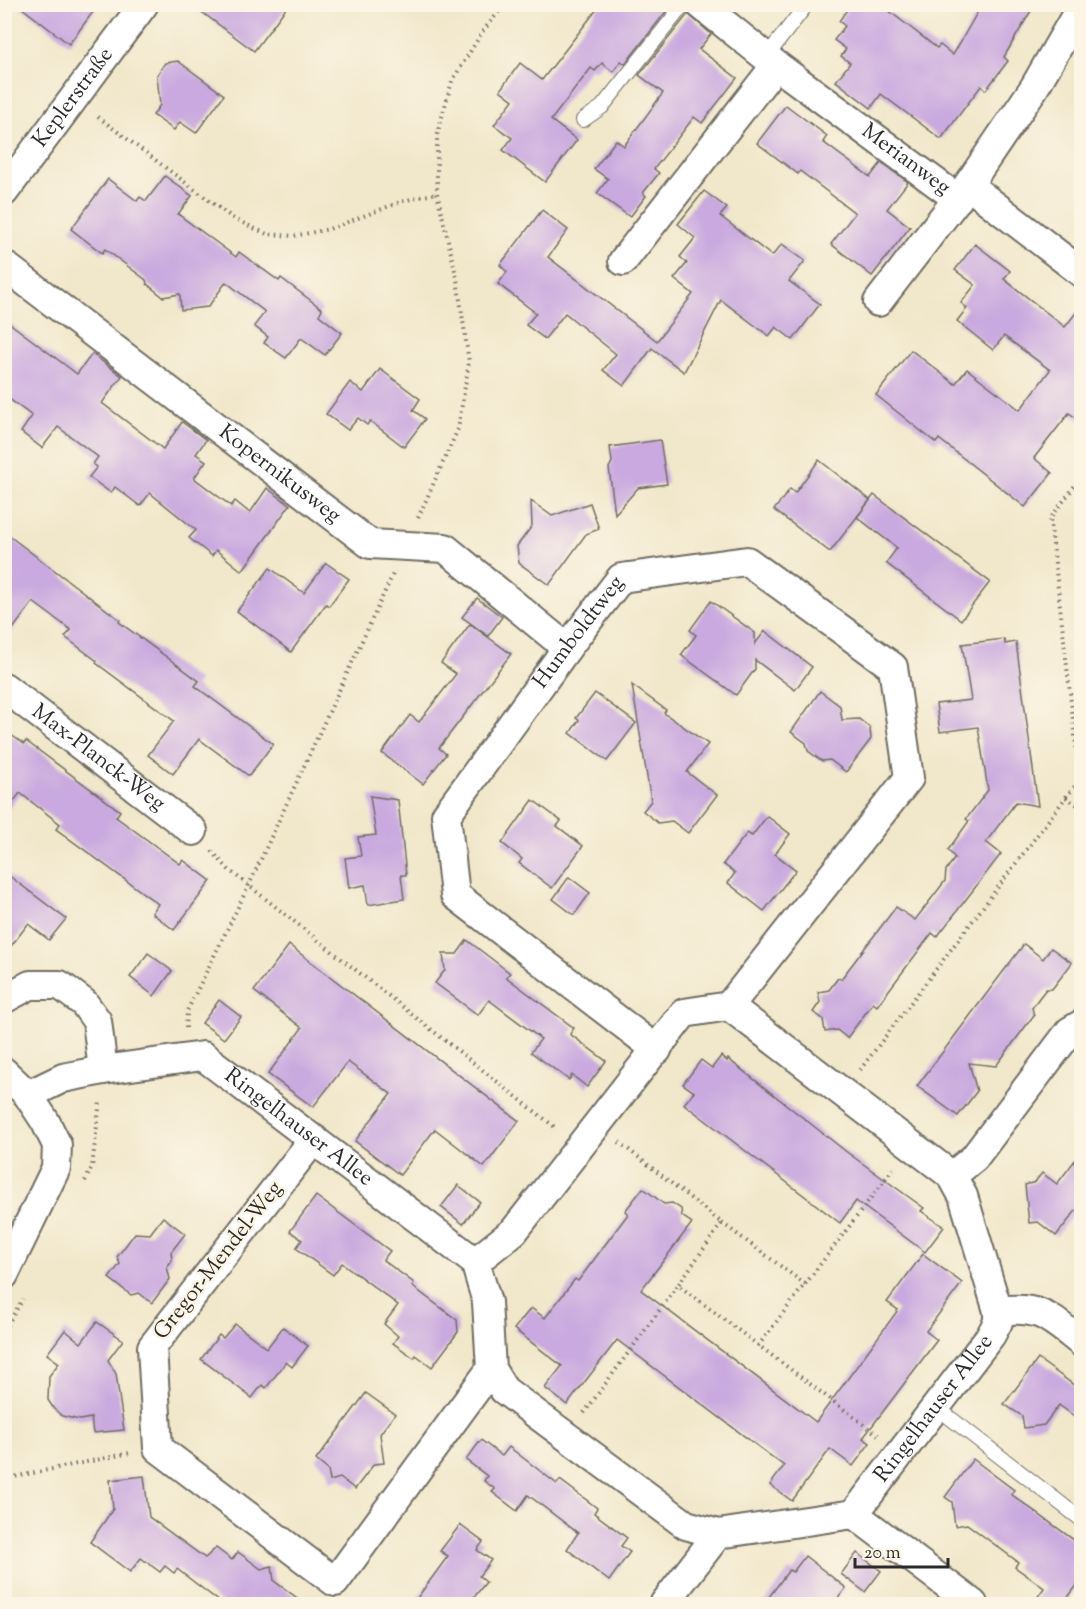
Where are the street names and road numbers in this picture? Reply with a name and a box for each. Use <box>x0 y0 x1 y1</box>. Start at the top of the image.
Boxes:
street label: Keplerstraße <box>26 41 122 155</box>
street label: Merianweg <box>854 116 957 204</box>
street label: Kopernikusweg <box>211 418 347 532</box>
street label: Humboldtweg <box>526 569 633 696</box>
street label: Max-Planck-Weg <box>24 697 172 820</box>
street label: Ringelhauser Allee <box>217 1061 379 1195</box>
street label: Gregor-Mendel-Weg <box>147 1175 291 1347</box>
street label: Ringelhauser Allee <box>867 1328 1002 1490</box>

